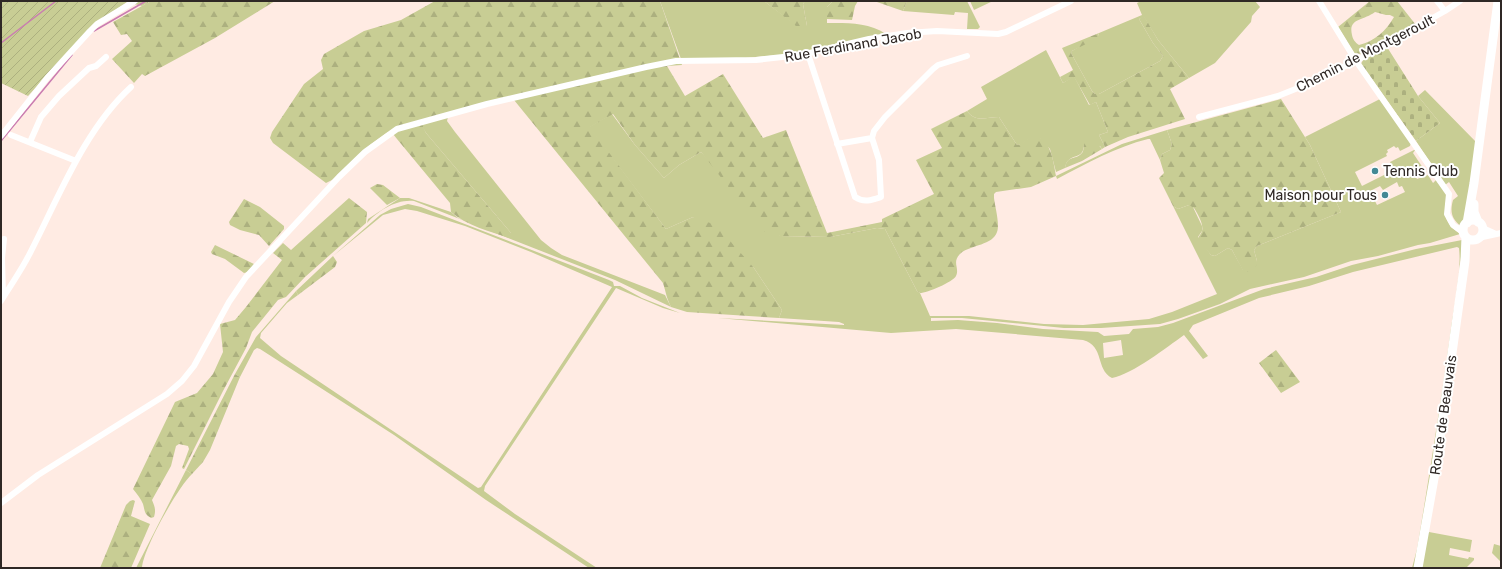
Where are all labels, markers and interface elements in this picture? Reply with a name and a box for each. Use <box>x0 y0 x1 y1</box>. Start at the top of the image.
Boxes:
street label: Chemin de Montgeroult <box>1293 11 1438 96</box>
street label: Rue Ferdinand Jacob <box>783 25 923 66</box>
place label: Tennis Club <box>1383 163 1458 180</box>
marker: Tennis Club <box>1370 166 1380 176</box>
place label: Maison pour Tous <box>1264 187 1377 204</box>
marker: Maison pour Tous <box>1380 190 1390 200</box>
street label: Route de Beauvais <box>1427 354 1460 476</box>

